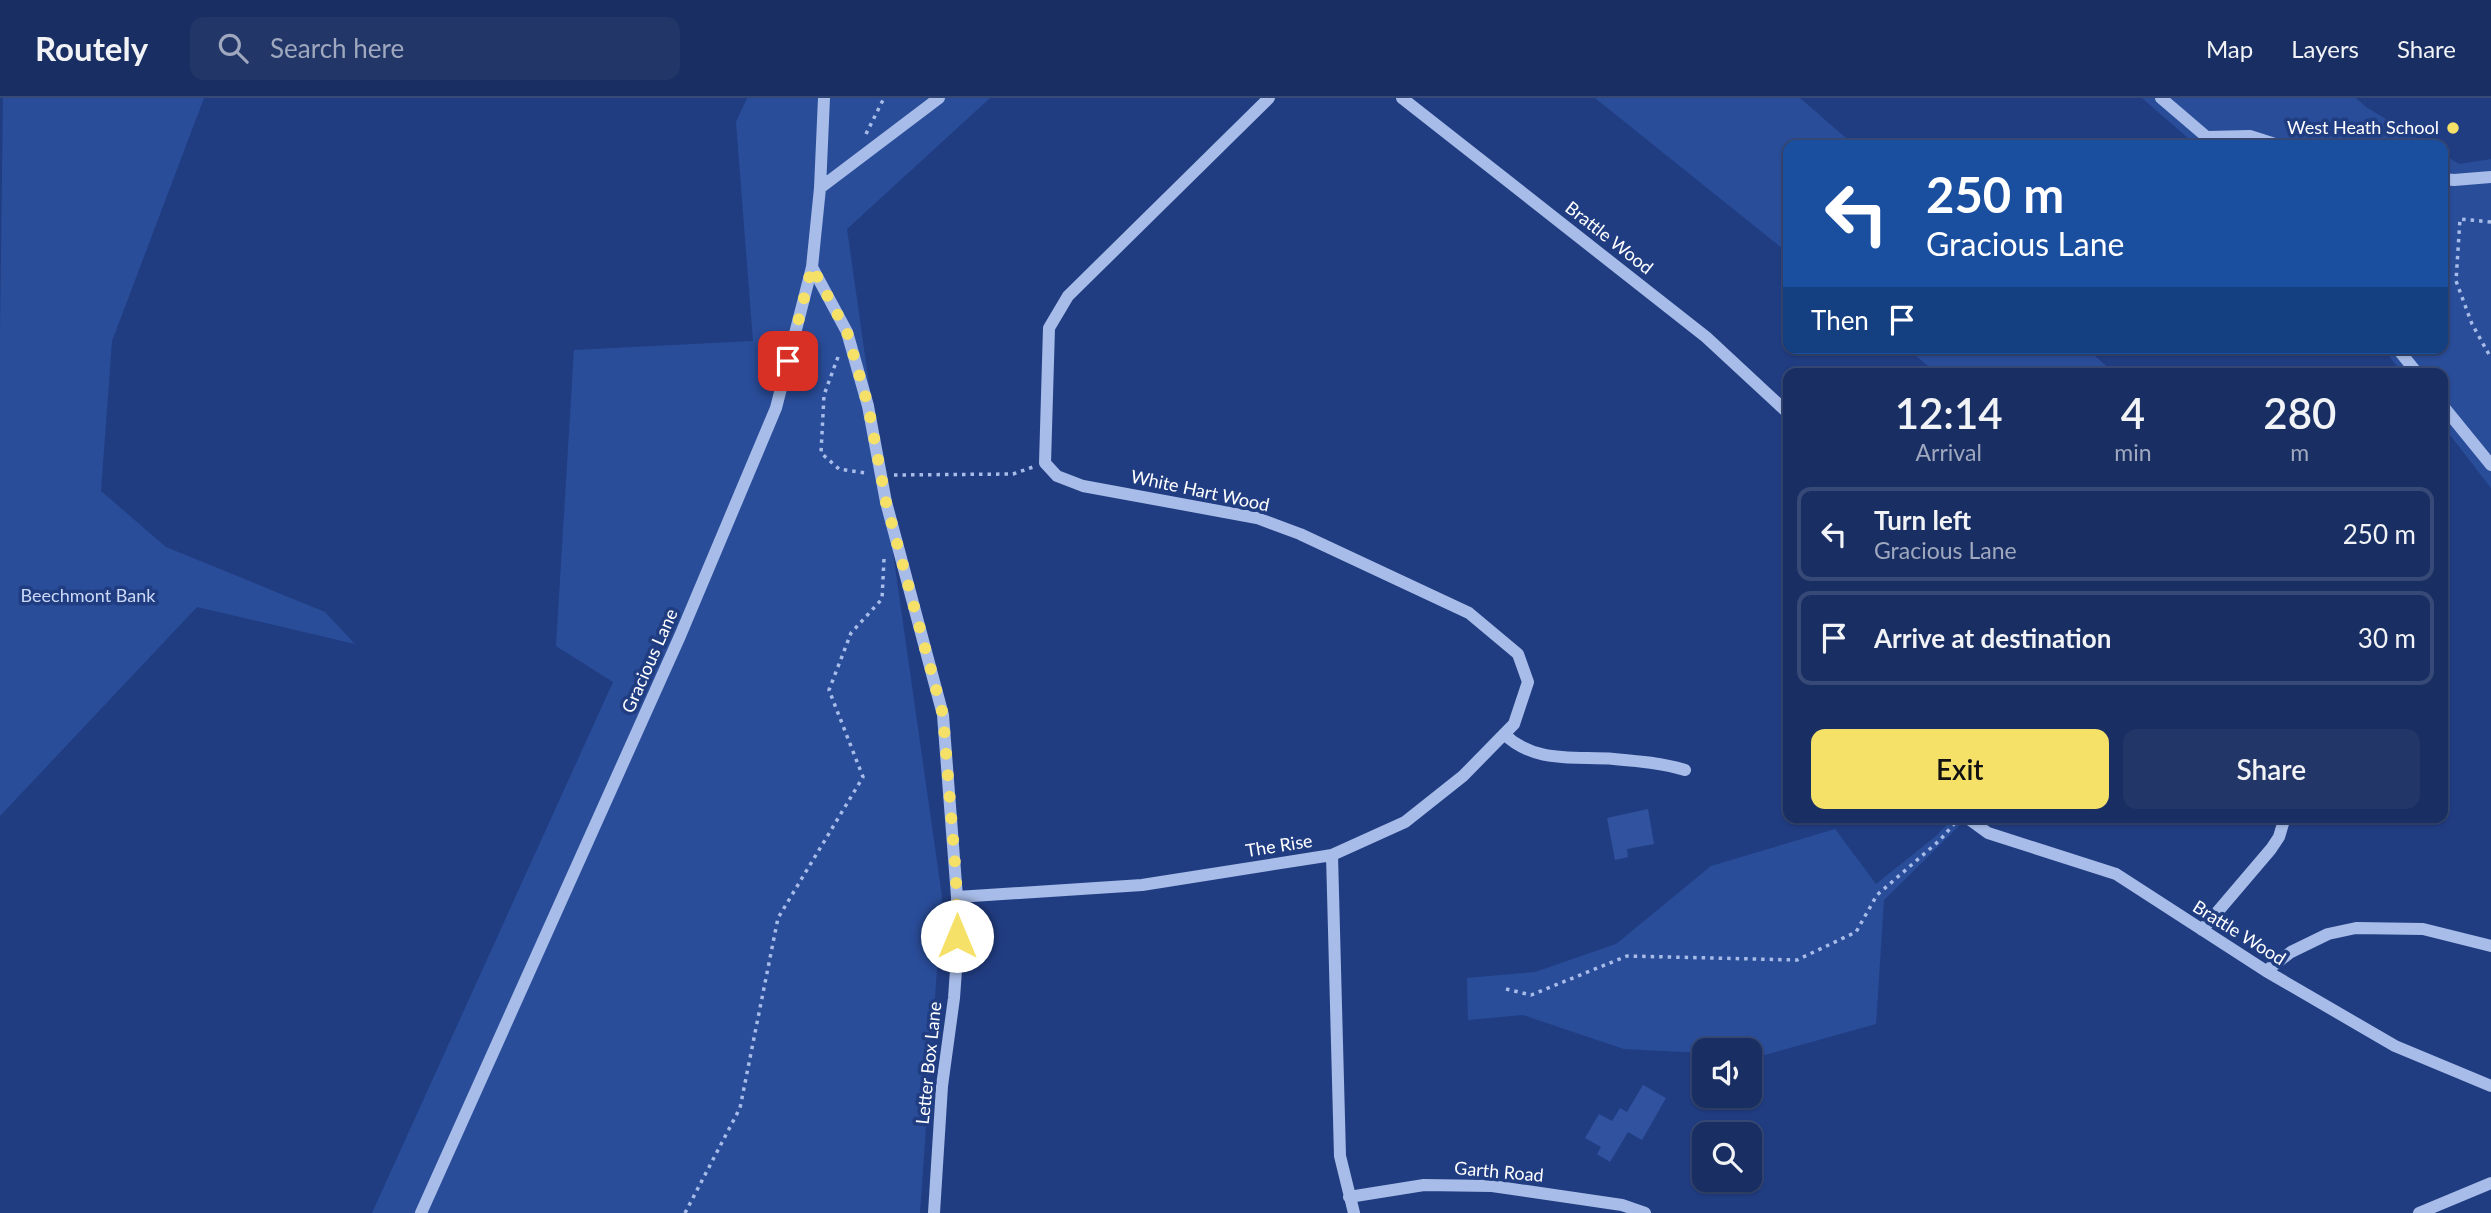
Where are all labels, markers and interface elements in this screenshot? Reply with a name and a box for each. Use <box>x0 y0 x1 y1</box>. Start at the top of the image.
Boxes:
search box <box>190 17 680 80</box>
text: Routely <box>35 28 148 68</box>
icon: search <box>214 29 252 67</box>
text: Search here <box>270 32 404 64</box>
text: Map <box>2206 34 2253 63</box>
text: Layers <box>2291 34 2359 63</box>
text: Share <box>2397 34 2456 63</box>
place label: West Heath School <box>2287 116 2439 138</box>
marker: West Heath School <box>2445 120 2461 136</box>
text: 250 m <box>1926 165 2064 223</box>
icon: left <box>1811 168 1902 259</box>
street label: Brattle Wood <box>1561 196 1658 278</box>
text: Gracious Lane <box>1926 224 2125 263</box>
icon: arrive <box>1883 301 1921 339</box>
text: Then <box>1811 304 1869 336</box>
pin <box>758 331 818 391</box>
icon: arrive <box>769 342 807 380</box>
text: 12:14 <box>1895 388 2003 438</box>
text: 4 <box>2121 388 2145 438</box>
text: 280 <box>2263 388 2336 438</box>
text: Arrival <box>1916 438 1982 466</box>
text: min <box>2114 438 2152 466</box>
text: m <box>2290 438 2309 466</box>
street label: White Hart Wood <box>1129 465 1272 515</box>
text: Turn left <box>1874 504 1971 536</box>
icon: left <box>1815 515 1853 553</box>
text: 250 m <box>2343 518 2416 550</box>
text: Gracious Lane <box>1874 536 2017 564</box>
park label: Beechmont Bank <box>21 584 156 606</box>
street label: Gracious Lane <box>616 605 682 716</box>
icon: arrive <box>1815 619 1853 657</box>
text: Arrive at destination <box>1874 622 2111 654</box>
text: 30 m <box>2358 622 2416 654</box>
button: Exit <box>1811 729 2109 809</box>
button: Share <box>2123 729 2420 809</box>
street label: The Rise <box>1244 829 1314 861</box>
street label: Brattle Wood <box>2189 895 2290 969</box>
position arrow <box>920 899 994 973</box>
street label: Letter Box Lane <box>911 1000 945 1125</box>
map controls <box>1692 1038 1762 1192</box>
button: sound <box>1692 1038 1762 1108</box>
button: search <box>1692 1122 1762 1192</box>
street label: Garth Road <box>1453 1156 1545 1186</box>

